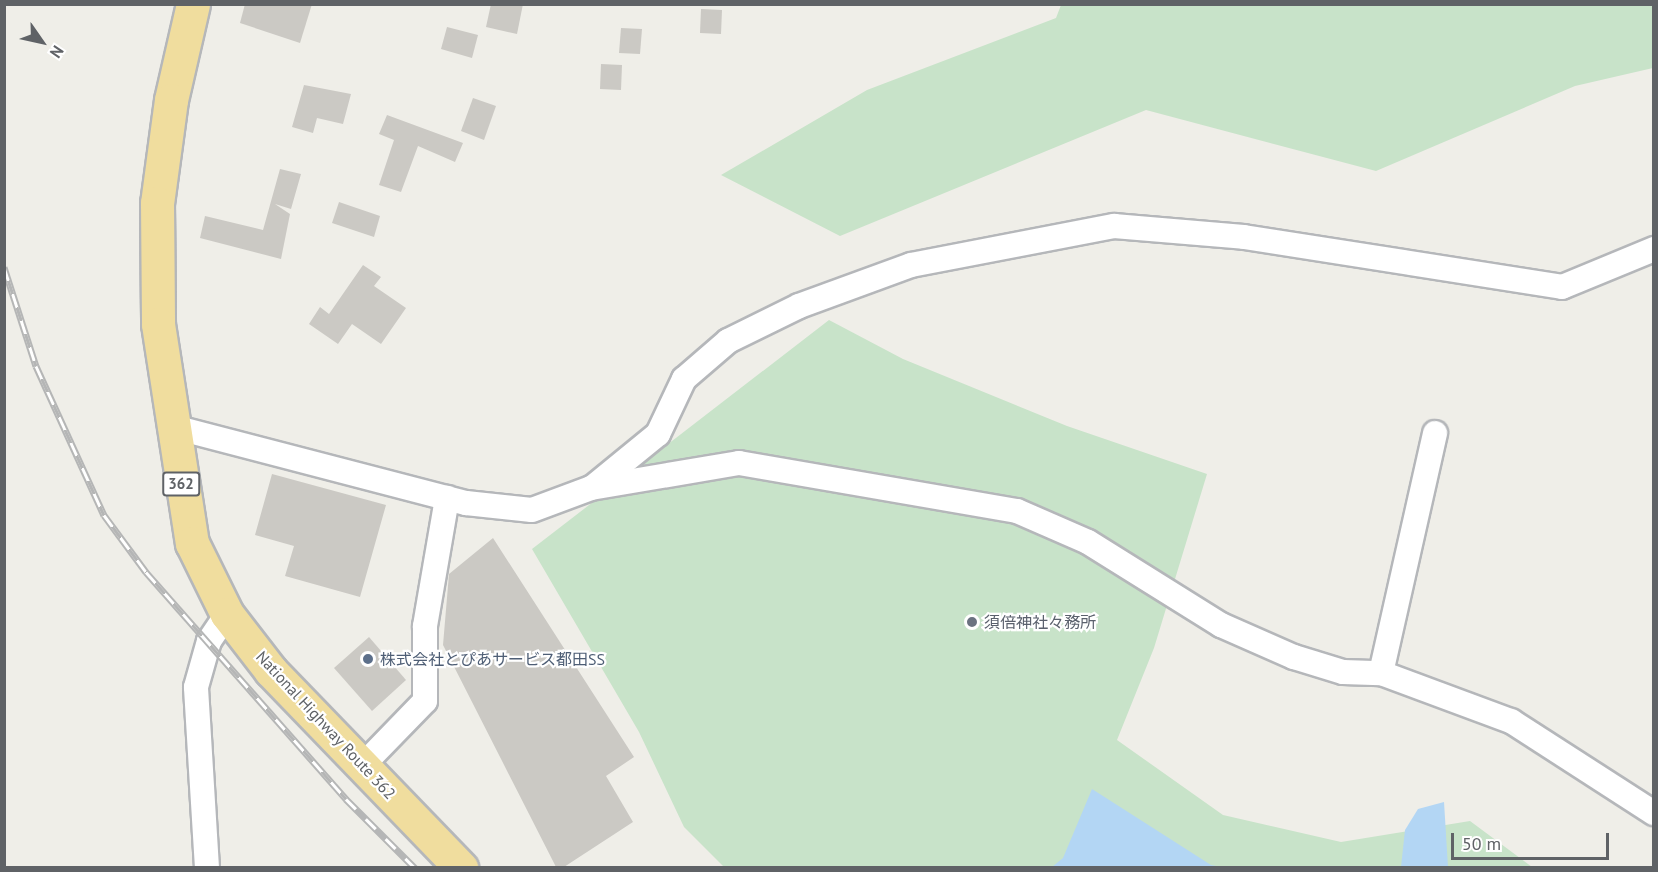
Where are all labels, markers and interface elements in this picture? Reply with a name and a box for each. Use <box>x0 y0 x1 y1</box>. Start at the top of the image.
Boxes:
north arrow <box>12 12 72 72</box>
text: N <box>46 42 68 62</box>
road number: 362 <box>162 472 201 496</box>
place label: 須倍神社々務所 <box>984 612 1096 632</box>
marker: 須倍神社々務所 <box>965 615 979 629</box>
street label: National Highway Route 362 <box>252 647 400 803</box>
place label: 株式会社とぴあサービス都田SS <box>380 649 605 669</box>
marker: 株式会社とぴあサービス都田SS <box>361 652 375 666</box>
scale bar <box>1454 821 1612 859</box>
text: 50 m <box>1462 832 1501 855</box>

